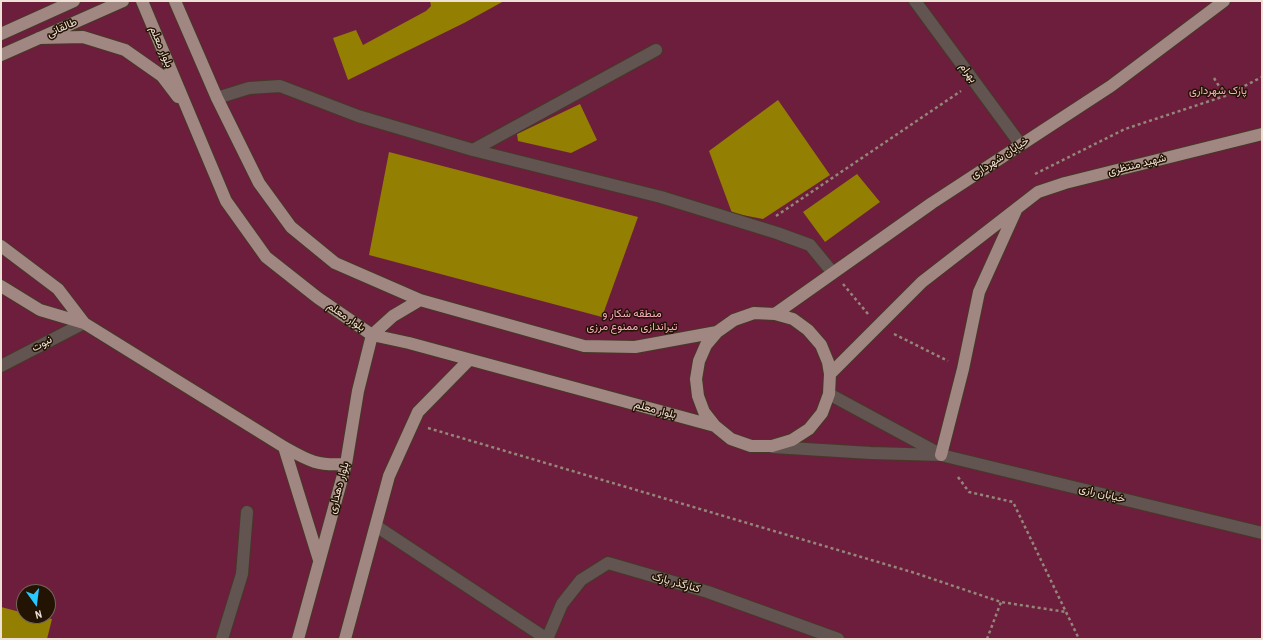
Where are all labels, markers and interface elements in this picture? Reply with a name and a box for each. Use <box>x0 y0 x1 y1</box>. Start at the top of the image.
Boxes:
street label: طالقانی <box>45 15 79 41</box>
street label: بلوار معلم <box>147 25 175 69</box>
street label: بهرام <box>956 61 980 85</box>
park label: پارک شهرداری <box>1189 84 1247 98</box>
street label: خیابان شهرداری <box>968 134 1032 182</box>
street label: شهید منتظری <box>1107 151 1167 179</box>
street label: بلوار معلم <box>324 299 368 335</box>
park label: منطقه شکار و تیراندازی ممنوع مرزی <box>587 307 677 333</box>
street label: نبوت <box>29 333 55 355</box>
street label: بلوار معلم <box>632 398 678 422</box>
street label: بلوار دهداری <box>326 461 352 515</box>
street label: خیابان رازی <box>1077 482 1127 506</box>
street label: کنارگذر پارک <box>650 570 702 596</box>
north arrow <box>16 584 56 624</box>
text: N <box>34 607 44 622</box>

